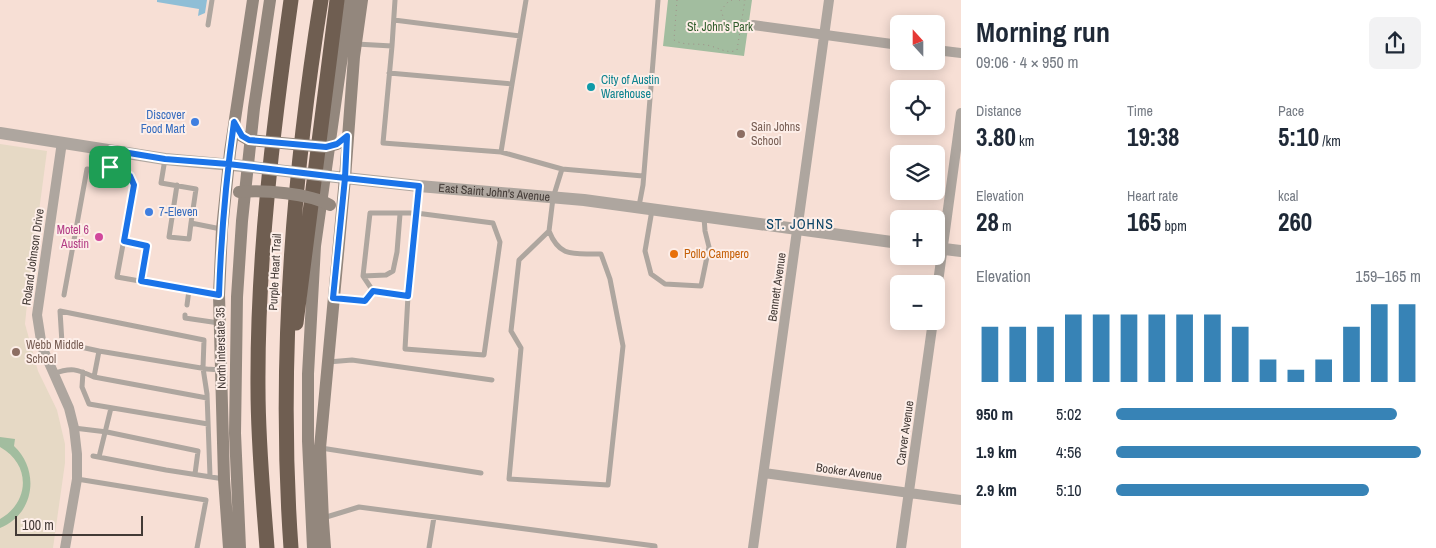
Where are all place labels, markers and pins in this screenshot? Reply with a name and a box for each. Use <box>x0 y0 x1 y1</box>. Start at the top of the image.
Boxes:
place label: City of Austin Warehouse <box>601 72 660 102</box>
marker: City of Austin Warehouse <box>585 81 597 93</box>
place label: Discover Food Mart <box>141 107 186 137</box>
marker: Discover Food Mart <box>189 116 201 128</box>
place label: Sain Johns School <box>751 119 800 149</box>
marker: Sain Johns School <box>735 128 747 140</box>
pin <box>89 146 131 188</box>
place label: 7-Eleven <box>159 204 198 220</box>
marker: 7-Eleven <box>143 206 155 218</box>
place label: Motel 6 Austin <box>57 222 89 252</box>
marker: Motel 6 Austin <box>93 231 105 243</box>
place label: Pollo Campero <box>684 246 749 262</box>
marker: Pollo Campero <box>668 248 680 260</box>
place label: Webb Middle School <box>26 337 84 367</box>
marker: Webb Middle School <box>10 346 22 358</box>

